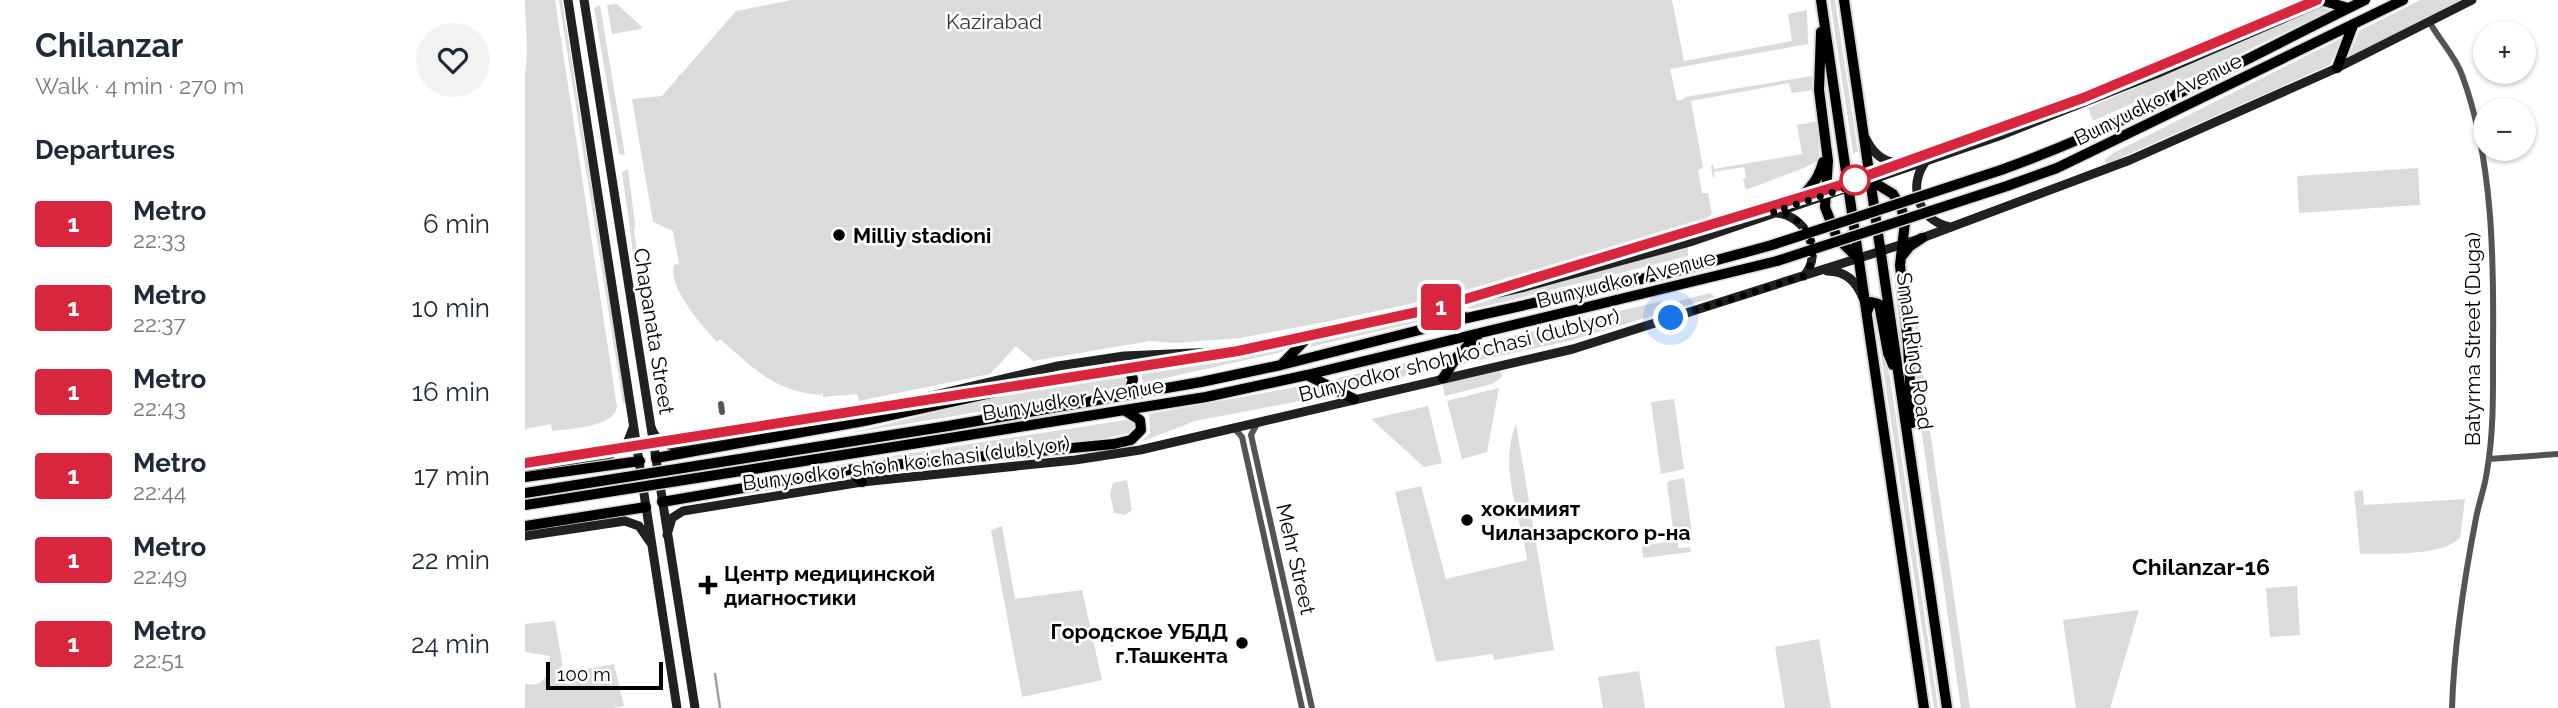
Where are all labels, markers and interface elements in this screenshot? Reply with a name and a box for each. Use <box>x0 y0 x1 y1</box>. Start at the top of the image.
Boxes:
park label: Kazirabad <box>946 9 1042 34</box>
map controls <box>2473 21 2536 161</box>
button: + <box>2473 21 2536 84</box>
button: heart <box>416 23 490 97</box>
text: Chilanzar <box>35 26 183 65</box>
street label: Bunyudkor Avenue <box>2070 47 2246 151</box>
text: Walk · 4 min · 270 m <box>35 72 244 99</box>
button: − <box>2473 98 2536 161</box>
text: Departures <box>35 135 175 165</box>
unlabelled marker <box>1840 165 1870 195</box>
text: Metro <box>133 196 206 226</box>
text: 1 <box>68 209 79 238</box>
text: 6 min <box>423 209 490 239</box>
place label: Milliy stadioni <box>853 223 991 248</box>
text: 22:33 <box>133 226 186 253</box>
marker: Milliy stadioni <box>831 227 847 243</box>
street label: Batyrma Street (Duga) <box>2460 232 2485 446</box>
street label: Bunyudkor Avenue <box>1534 245 1718 313</box>
street label: Chapanata Street <box>629 246 679 416</box>
street label: Small Ring Road <box>1892 271 1938 431</box>
text: Metro <box>133 280 206 310</box>
line badge: 1 <box>1418 284 1464 330</box>
text: 1 <box>1435 292 1447 321</box>
text: 1 <box>68 293 79 322</box>
text: 10 min <box>412 293 490 323</box>
your location <box>1653 300 1688 335</box>
street label: Bunyodkor shoh koʻchasi (dublyor) <box>1296 303 1622 407</box>
text: 22:37 <box>133 310 186 337</box>
text: Metro <box>133 364 206 394</box>
street label: Bunyudkor Avenue <box>980 372 1166 426</box>
text: 1 <box>68 377 79 406</box>
text: 16 min <box>412 377 490 407</box>
text: 22:43 <box>133 394 186 421</box>
street label: Bunyodkor shoh koʻchasi (dublyor) <box>741 431 1071 495</box>
text: Metro <box>133 448 206 478</box>
text: 1 <box>68 461 79 490</box>
text: 17 min <box>414 461 490 491</box>
text: 22:44 <box>133 478 186 505</box>
place label: хокимият Чиланзарского р-на <box>1481 496 1691 545</box>
street label: Mehr Street <box>1271 501 1321 617</box>
marker: хокимият Чиланзарского р-на <box>1459 512 1475 528</box>
text: Metro <box>133 532 206 562</box>
text: 1 <box>68 545 79 574</box>
text: 22 min <box>412 545 490 575</box>
district label: Chilanzar-16 <box>2132 553 2270 580</box>
place label: Центр медицинской диагностики <box>724 561 935 610</box>
text: 22:49 <box>133 562 187 589</box>
marker: Центр медицинской диагностики <box>698 575 718 595</box>
text: Metro <box>133 616 206 646</box>
place label: Городское УБДД г.Ташкента <box>1051 619 1228 668</box>
text: 1 <box>68 629 79 658</box>
text: 24 min <box>411 629 490 659</box>
marker: Городское УБДД г.Ташкента <box>1234 635 1250 651</box>
text: 22:51 <box>133 646 184 673</box>
scale bar <box>546 659 663 691</box>
text: 100 m <box>557 663 611 685</box>

